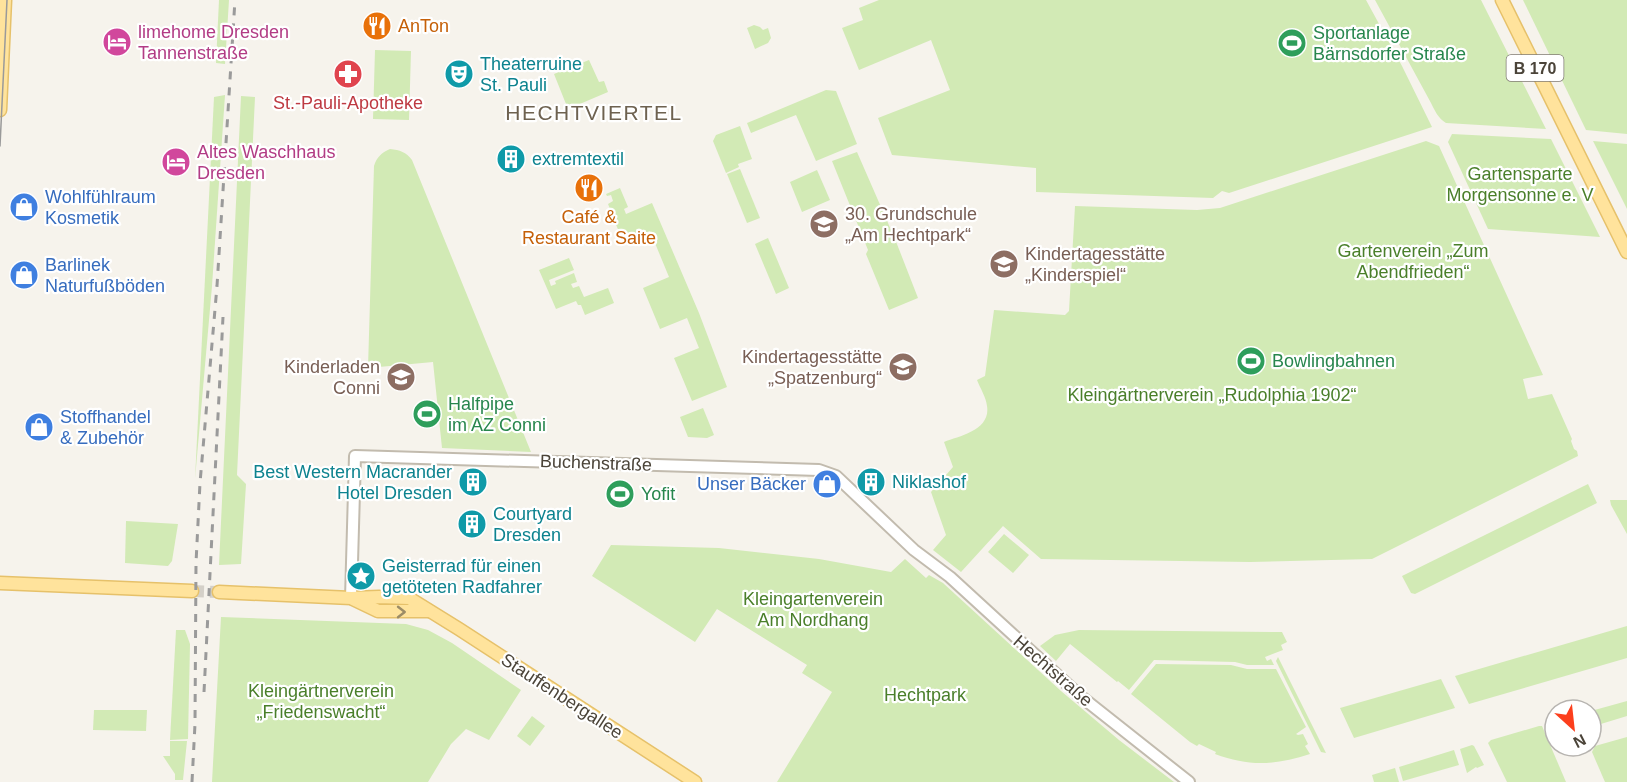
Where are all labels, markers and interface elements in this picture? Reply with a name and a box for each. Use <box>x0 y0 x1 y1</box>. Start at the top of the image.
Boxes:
restaurant icon: AnTon <box>361 10 393 42</box>
place label: AnTon <box>398 16 449 36</box>
place label: limehome Dresden Tannenstraße <box>138 22 289 63</box>
place label: Sportanlage Bärnsdorfer Straße <box>1313 23 1466 64</box>
hotel icon: limehome Dresden Tannenstraße <box>101 26 133 58</box>
sports icon: Sportanlage Bärnsdorfer Straße <box>1276 27 1308 59</box>
place label: Theaterruine St. Pauli <box>480 54 582 95</box>
road number: B 170 <box>1506 55 1564 81</box>
pharmacy icon: St.-Pauli-Apotheke <box>332 58 364 90</box>
theatre icon: Theaterruine St. Pauli <box>443 58 475 90</box>
place label: St.-Pauli-Apotheke <box>273 93 423 113</box>
district label: HECHTVIERTEL <box>505 101 683 124</box>
place label: Altes Waschhaus Dresden <box>197 142 335 183</box>
building icon: extremtextil <box>495 143 527 175</box>
hotel icon: Altes Waschhaus Dresden <box>160 146 192 178</box>
place label: extremtextil <box>532 149 624 169</box>
park label: Gartensparte Morgensonne e. V <box>1446 164 1594 205</box>
restaurant icon: Café & Restaurant Saite <box>573 172 605 204</box>
place label: Wohlfühlraum Kosmetik <box>45 187 156 228</box>
shop icon: Wohlfühlraum Kosmetik <box>8 191 40 223</box>
place label: 30. Grundschule „Am Hechtpark“ <box>845 204 977 245</box>
place label: Café & Restaurant Saite <box>522 207 656 248</box>
school or university icon: 30. Grundschule „Am Hechtpark“ <box>808 208 840 240</box>
park label: Gartenverein „Zum Abendfrieden“ <box>1337 241 1489 282</box>
place label: Kindertagesstätte „Kinderspiel“ <box>1025 244 1165 285</box>
school or university icon: Kindertagesstätte „Kinderspiel“ <box>988 248 1020 280</box>
place label: Barlinek Naturfußböden <box>45 255 165 296</box>
shop icon: Barlinek Naturfußböden <box>8 259 40 291</box>
sports icon: Bowlingbahnen <box>1235 345 1267 377</box>
place label: Kindertagesstätte „Spatzenburg“ <box>742 347 882 388</box>
school or university icon: Kindertagesstätte „Spatzenburg“ <box>887 351 919 383</box>
place label: Bowlingbahnen <box>1272 351 1395 371</box>
place label: Kinderladen Conni <box>284 357 380 398</box>
school or university icon: Kinderladen Conni <box>385 361 417 393</box>
park label: Kleingärtnerverein „Rudolphia 1902“ <box>1067 385 1357 405</box>
place label: Halfpipe im AZ Conni <box>448 394 546 435</box>
sports icon: Halfpipe im AZ Conni <box>411 398 443 430</box>
place label: Stoffhandel & Zubehör <box>60 407 151 448</box>
shop icon: Stoffhandel & Zubehör <box>23 411 55 443</box>
street label: Buchenstraße <box>540 451 652 475</box>
place label: Best Western Macrander Hotel Dresden <box>253 462 452 503</box>
building icon: Best Western Macrander Hotel Dresden <box>457 466 489 498</box>
building icon: Niklashof <box>855 466 887 498</box>
shop icon: Unser Bäcker <box>811 468 843 500</box>
place label: Niklashof <box>892 472 967 492</box>
place label: Unser Bäcker <box>697 474 806 494</box>
sports icon: Yofit <box>604 478 636 510</box>
place label: Yofit <box>641 484 675 504</box>
place label: Courtyard Dresden <box>493 504 572 545</box>
building icon: Courtyard Dresden <box>456 508 488 540</box>
place label: Geisterrad für einen getöteten Radfahrer <box>382 556 542 597</box>
place icon: Geisterrad für einen getöteten Radfahrer <box>345 560 377 592</box>
park label: Kleingartenverein Am Nordhang <box>743 589 883 630</box>
one-way arrow <box>397 606 406 618</box>
street label: Hechtstraße <box>1009 631 1097 711</box>
street label: Stauffenbergallee <box>498 649 626 743</box>
park label: Kleingärtnerverein „Friedenswacht“ <box>248 681 394 722</box>
park label: Hechtpark <box>884 685 967 705</box>
north arrow <box>1543 698 1603 758</box>
text: N <box>1571 731 1589 751</box>

